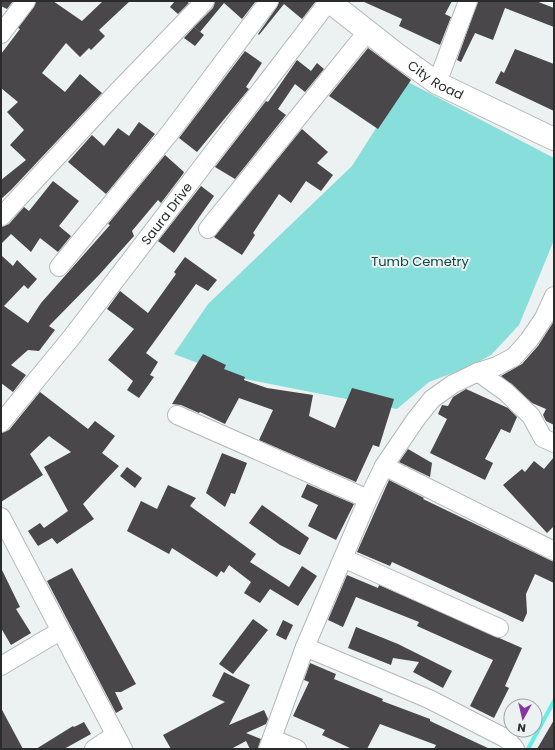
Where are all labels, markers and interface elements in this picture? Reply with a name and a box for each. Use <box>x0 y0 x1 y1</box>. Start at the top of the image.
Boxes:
street label: City Road <box>404 56 467 104</box>
street label: Saura Drive <box>136 178 197 249</box>
park label: Tumb Cemetry <box>371 252 469 271</box>
north arrow <box>503 698 543 738</box>
text: N <box>516 719 527 736</box>

